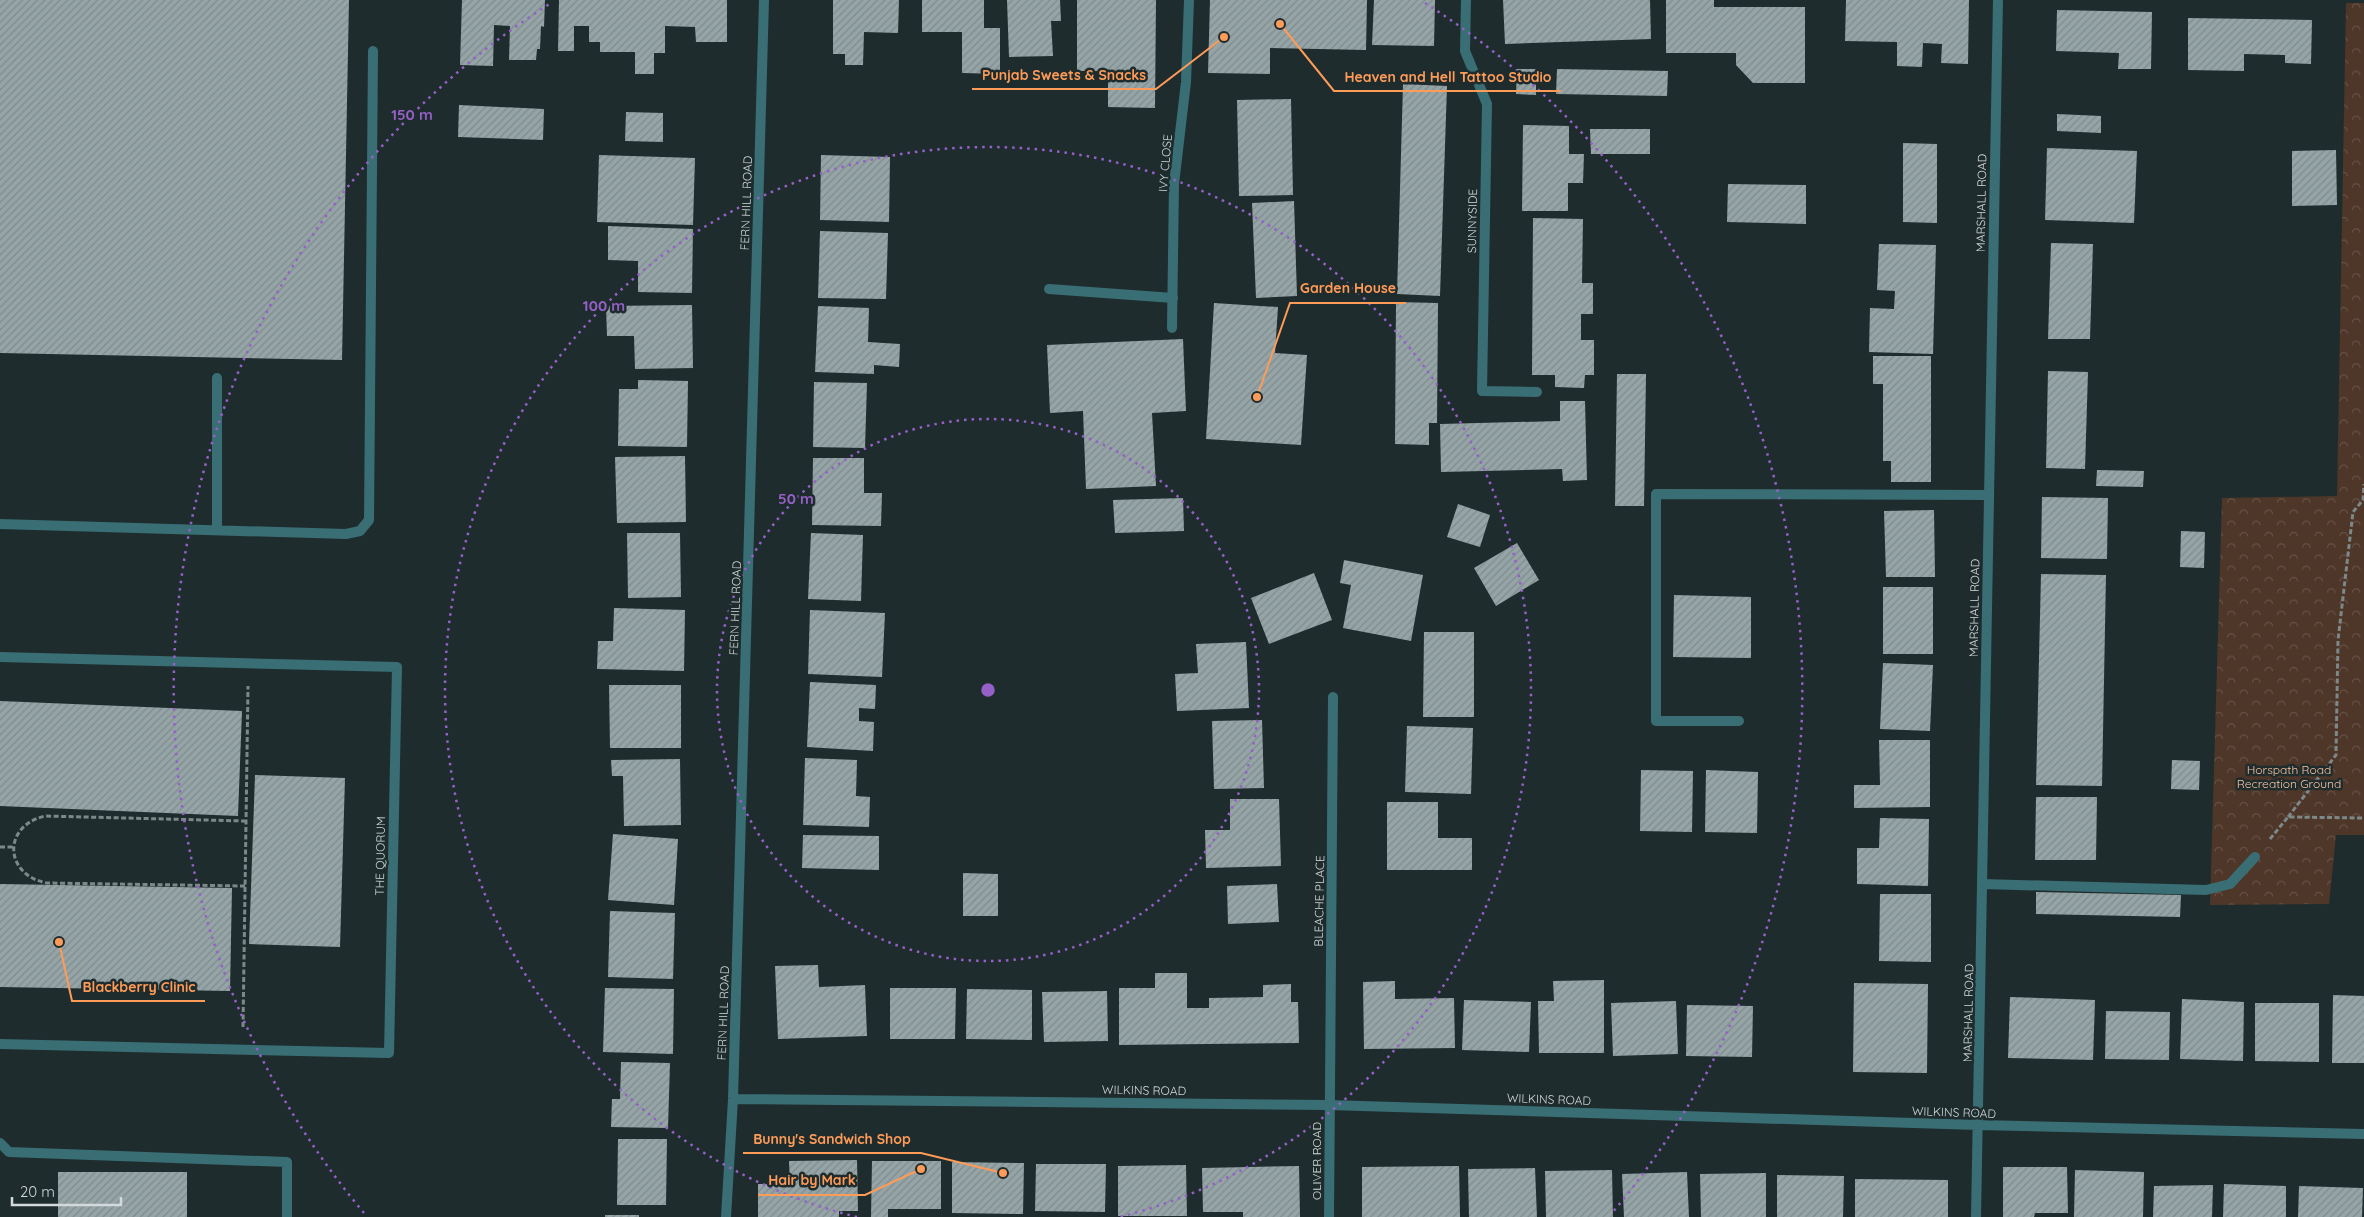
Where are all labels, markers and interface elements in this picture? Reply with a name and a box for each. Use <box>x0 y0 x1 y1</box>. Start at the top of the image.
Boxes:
callout: Punjab Sweets & Snacks <box>972 60 1156 89</box>
callout: Heaven and Hell Tattoo Studio <box>1334 62 1561 91</box>
text: Punjab Sweets & Snacks <box>982 66 1146 84</box>
text: Heaven and Hell Tattoo Studio <box>1344 68 1552 86</box>
text: 150 m <box>391 105 433 124</box>
street label: IVY CLOSE <box>1155 133 1175 192</box>
street label: MARSHALL ROAD <box>1973 153 1989 252</box>
street label: FERN HILL ROAD <box>737 155 755 251</box>
street label: SUNNYSIDE <box>1464 189 1480 253</box>
callout: Garden House <box>1290 274 1406 303</box>
text: Garden House <box>1300 279 1396 297</box>
text: 100 m <box>583 296 625 315</box>
text: 50 m <box>778 489 814 508</box>
street label: MARSHALL ROAD <box>1966 558 1982 657</box>
street label: FERN HILL ROAD <box>726 560 744 656</box>
centre of rings <box>979 681 997 699</box>
park label: Horspath Road Recreation Ground <box>2237 762 2341 791</box>
street label: THE QUORUM <box>372 816 388 896</box>
street label: BLEACHE PLACE <box>1311 855 1327 947</box>
street label: MARSHALL ROAD <box>1960 963 1976 1062</box>
street label: FERN HILL ROAD <box>714 965 732 1061</box>
callout: Blackberry Clinic <box>72 972 205 1001</box>
text: Blackberry Clinic <box>82 978 196 996</box>
street label: WILKINS ROAD <box>1102 1082 1187 1098</box>
street label: WILKINS ROAD <box>1507 1090 1592 1108</box>
street label: WILKINS ROAD <box>1912 1103 1997 1121</box>
street label: OLIVER ROAD <box>1309 1122 1324 1200</box>
callout: Bunny's Sandwich Shop <box>743 1124 921 1153</box>
text: Bunny's Sandwich Shop <box>753 1130 911 1148</box>
callout: Hair by Mark <box>758 1166 865 1195</box>
text: Hair by Mark <box>768 1171 856 1189</box>
scale bar <box>12 1174 121 1206</box>
text: 20 m <box>20 1182 55 1201</box>

